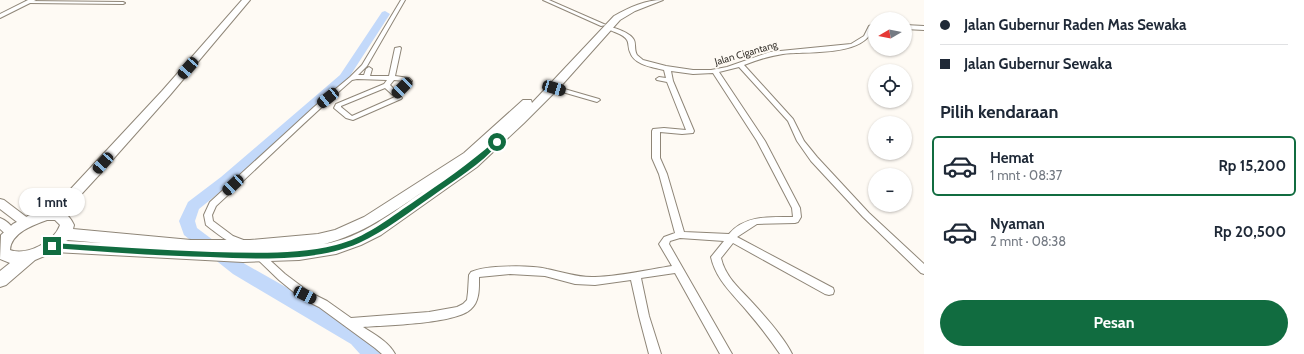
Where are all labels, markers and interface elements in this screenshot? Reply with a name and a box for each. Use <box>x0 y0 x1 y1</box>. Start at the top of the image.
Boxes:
north arrow <box>868 12 912 56</box>
map controls <box>868 12 912 212</box>
text: Jalan Gubernur Raden Mas Sewaka <box>964 16 1187 34</box>
street label: Jalan Cigantang <box>712 38 780 68</box>
car <box>176 55 200 81</box>
text: Jalan Gubernur Sewaka <box>964 55 1112 73</box>
button: locate <box>868 64 912 108</box>
car <box>389 75 415 101</box>
car <box>541 79 567 97</box>
car <box>315 86 341 110</box>
text: Pilih kendaraan <box>940 101 1058 123</box>
button: + <box>868 116 912 160</box>
route start <box>488 133 506 151</box>
icon: car <box>942 148 978 184</box>
text: Hemat <box>990 149 1034 167</box>
car <box>91 150 115 176</box>
text: Rp 15,200 <box>1219 157 1286 175</box>
text: 1 mnt · 08:37 <box>990 167 1062 183</box>
button: − <box>868 168 912 212</box>
car <box>220 172 246 198</box>
callout: 1 mnt <box>19 188 85 216</box>
text: 1 mnt <box>37 194 67 210</box>
icon: car <box>942 214 978 250</box>
text: Nyaman <box>990 215 1045 233</box>
text: Rp 20,500 <box>1214 223 1286 241</box>
text: 2 mnt · 08:38 <box>990 233 1066 249</box>
route end <box>43 237 61 255</box>
car <box>292 284 318 306</box>
button: Pesan <box>940 300 1288 346</box>

